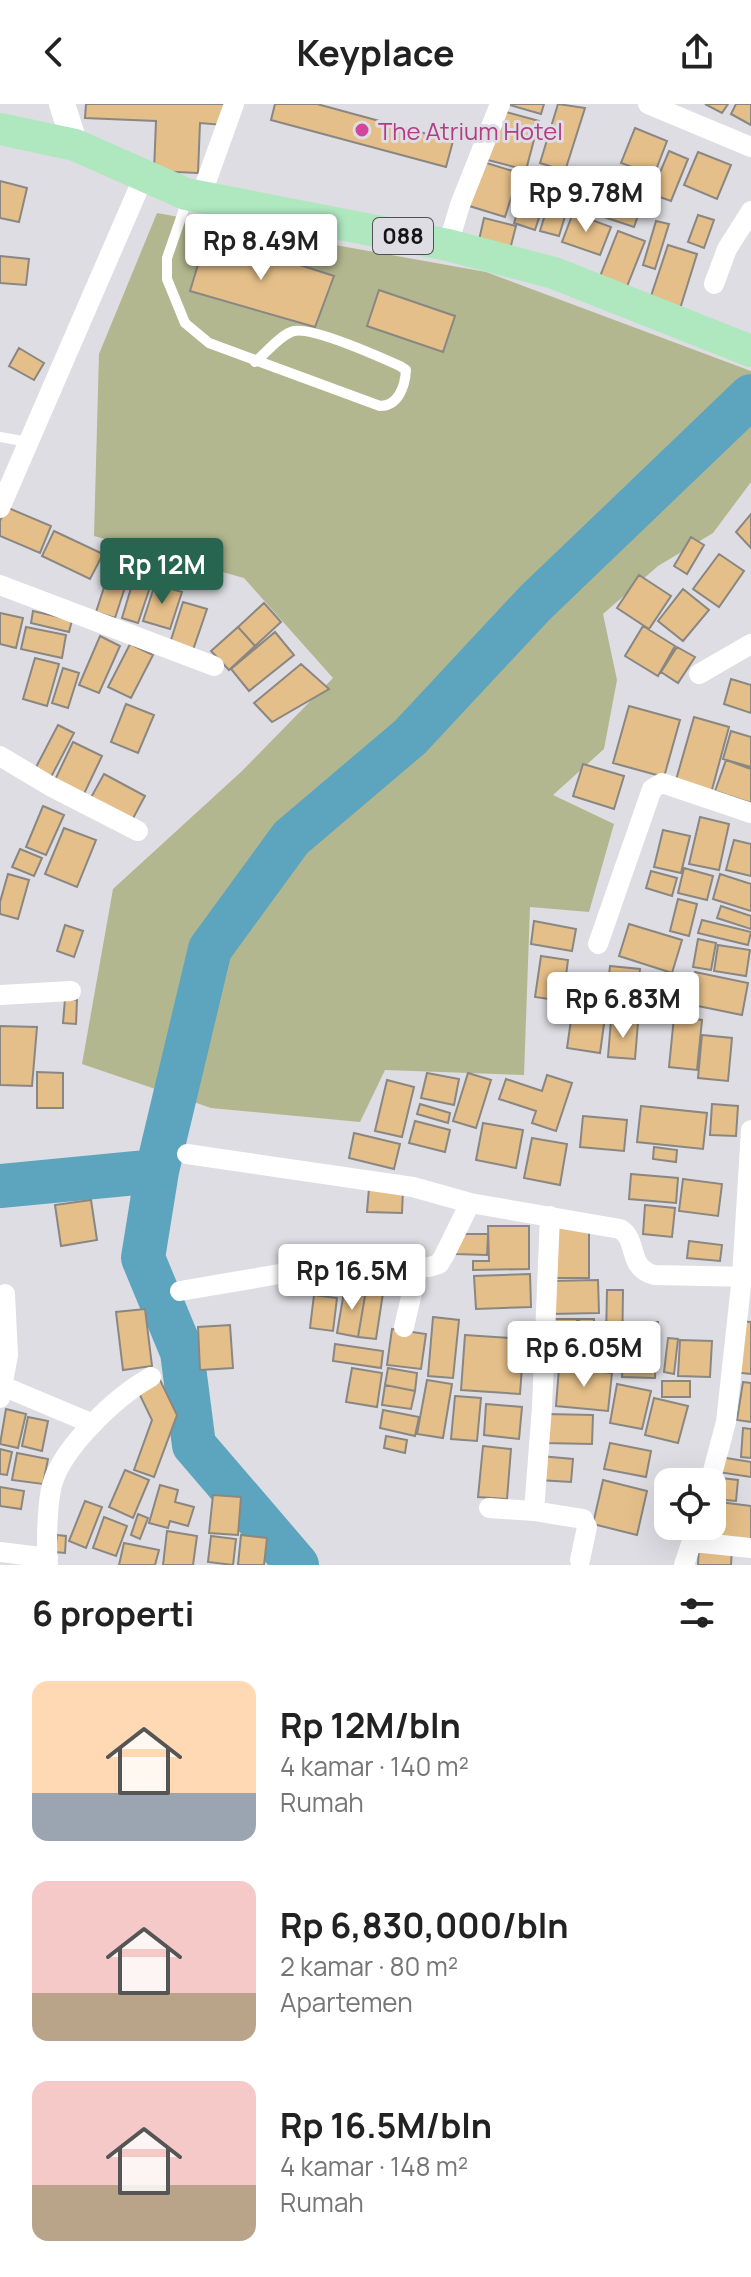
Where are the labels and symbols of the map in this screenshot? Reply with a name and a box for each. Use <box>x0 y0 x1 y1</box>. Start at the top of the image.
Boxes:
place label: The Atrium Hotel <box>378 114 563 147</box>
marker: The Atrium Hotel <box>353 121 371 139</box>
pin: Rp 9.78M <box>503 166 669 234</box>
pin: Rp 8.49M <box>178 214 344 282</box>
road number: 088 <box>373 218 433 254</box>
pin: Rp 12M <box>97 538 227 606</box>
pin: Rp 6.83M <box>540 972 706 1040</box>
pin: Rp 16.5M <box>269 1244 435 1312</box>
pin: Rp 6.05M <box>501 1321 667 1389</box>

